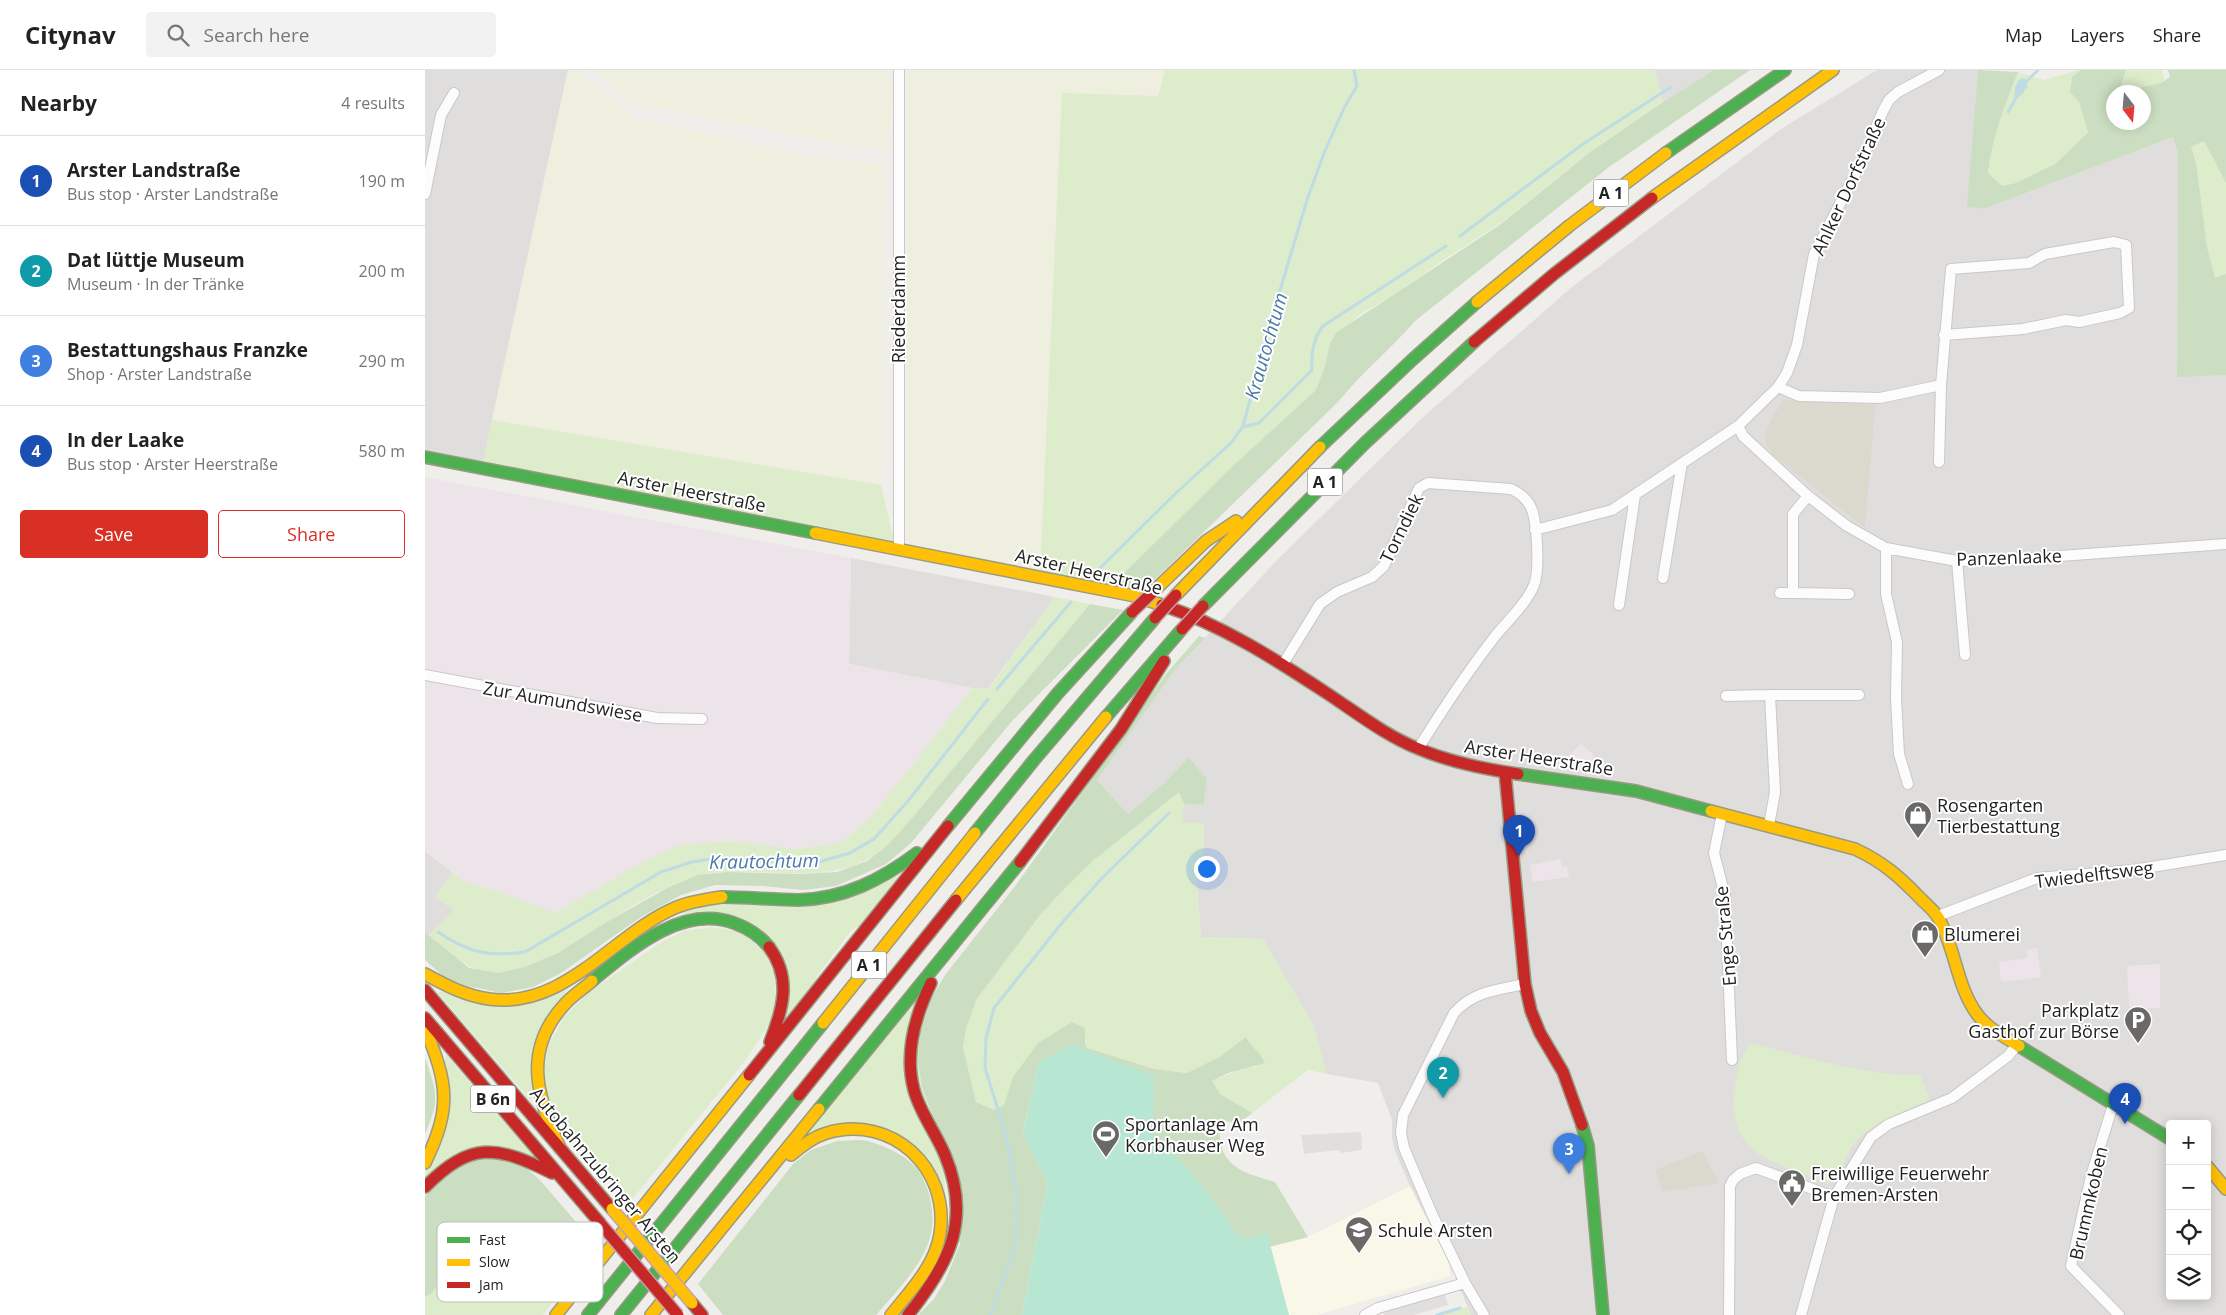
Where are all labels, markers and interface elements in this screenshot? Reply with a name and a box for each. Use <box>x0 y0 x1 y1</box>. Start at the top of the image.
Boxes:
search box <box>146 12 496 57</box>
text: Citynav <box>25 18 116 51</box>
icon: search <box>164 21 192 49</box>
text: Search here <box>204 22 309 48</box>
text: Map <box>2005 23 2042 47</box>
text: Layers <box>2070 23 2125 47</box>
text: Share <box>2153 23 2201 47</box>
north arrow <box>2106 85 2151 130</box>
text: Nearby <box>20 89 97 117</box>
text: 4 results <box>341 92 405 114</box>
street label: Ahlker Dorfstraße <box>1806 113 1890 259</box>
text: Arster Landstraße <box>67 157 240 183</box>
text: 1 <box>31 170 41 192</box>
text: 190 m <box>359 170 405 192</box>
road number: A 1 <box>1593 180 1629 206</box>
text: Bus stop · Arster Landstraße <box>67 183 278 205</box>
text: Dat lüttje Museum <box>67 247 245 273</box>
street label: Riederdamm <box>886 255 910 363</box>
text: 2 <box>31 260 41 282</box>
text: 200 m <box>359 260 405 282</box>
text: Museum · In der Tränke <box>67 273 244 295</box>
water label: Krautochtum <box>1238 289 1294 403</box>
text: Bestattungshaus Franzke <box>67 337 308 363</box>
text: 3 <box>31 350 41 372</box>
text: 290 m <box>359 350 405 372</box>
text: Shop · Arster Landstraße <box>67 363 252 385</box>
text: In der Laake <box>67 427 184 453</box>
text: 4 <box>31 440 41 462</box>
text: 580 m <box>359 440 405 462</box>
text: Bus stop · Arster Heerstraße <box>67 453 278 475</box>
street label: Arster Heerstraße <box>616 465 768 517</box>
road number: A 1 <box>1307 468 1343 496</box>
street label: Torndiek <box>1374 489 1428 567</box>
button: Save <box>20 510 208 558</box>
button: Share <box>218 510 405 558</box>
street label: Arster Heerstraße <box>1013 542 1165 600</box>
street label: Panzenlaake <box>1956 543 2062 571</box>
street label: Zur Aumundswiese <box>481 675 645 727</box>
street label: Arster Heerstraße <box>1463 733 1615 781</box>
place label: Rosengarten Tierbestattung <box>1937 793 2060 838</box>
shop icon: Rosengarten Tierbestattung <box>1903 800 1933 839</box>
pin: 1 <box>1503 815 1535 856</box>
water label: Krautochtum <box>709 847 819 875</box>
street label: Twiedelftsweg <box>2033 855 2155 893</box>
your location <box>1194 856 1220 882</box>
street label: Enge Straße <box>1709 885 1741 987</box>
shop icon: Blumerei <box>1910 919 1940 958</box>
place label: Blumerei <box>1944 922 2020 946</box>
road number: A 1 <box>851 952 887 978</box>
place label: Parkplatz Gasthof zur Börse <box>1968 998 2119 1043</box>
parking icon: Parkplatz Gasthof zur Börse <box>2123 1005 2153 1044</box>
pin: 2 <box>1427 1057 1459 1098</box>
street label: Autobahnzubringer Arsten <box>525 1082 687 1268</box>
pin: 4 <box>2109 1083 2141 1124</box>
road number: B 6n <box>471 1086 515 1112</box>
place label: Sportanlage Am Korbhauser Weg <box>1125 1112 1265 1157</box>
sports icon: Sportanlage Am Korbhauser Weg <box>1091 1119 1121 1158</box>
map controls <box>2166 1120 2211 1300</box>
button: + <box>2166 1120 2211 1165</box>
pin: 3 <box>1553 1133 1585 1174</box>
street label: Brummkoben <box>2063 1144 2113 1262</box>
place label: Freiwillige Feuerwehr Bremen-Arsten <box>1811 1161 1990 1206</box>
button: − <box>2166 1165 2211 1210</box>
public building icon: Freiwillige Feuerwehr Bremen-Arsten <box>1777 1168 1807 1207</box>
button: locate <box>2166 1210 2211 1255</box>
school or university icon: Schule Arsten <box>1344 1215 1374 1254</box>
place label: Schule Arsten <box>1378 1218 1493 1242</box>
legend <box>437 1222 603 1302</box>
text: Fast <box>479 1230 506 1249</box>
text: Slow <box>479 1252 510 1271</box>
button: layers <box>2166 1255 2211 1300</box>
text: Jam <box>477 1275 504 1294</box>

